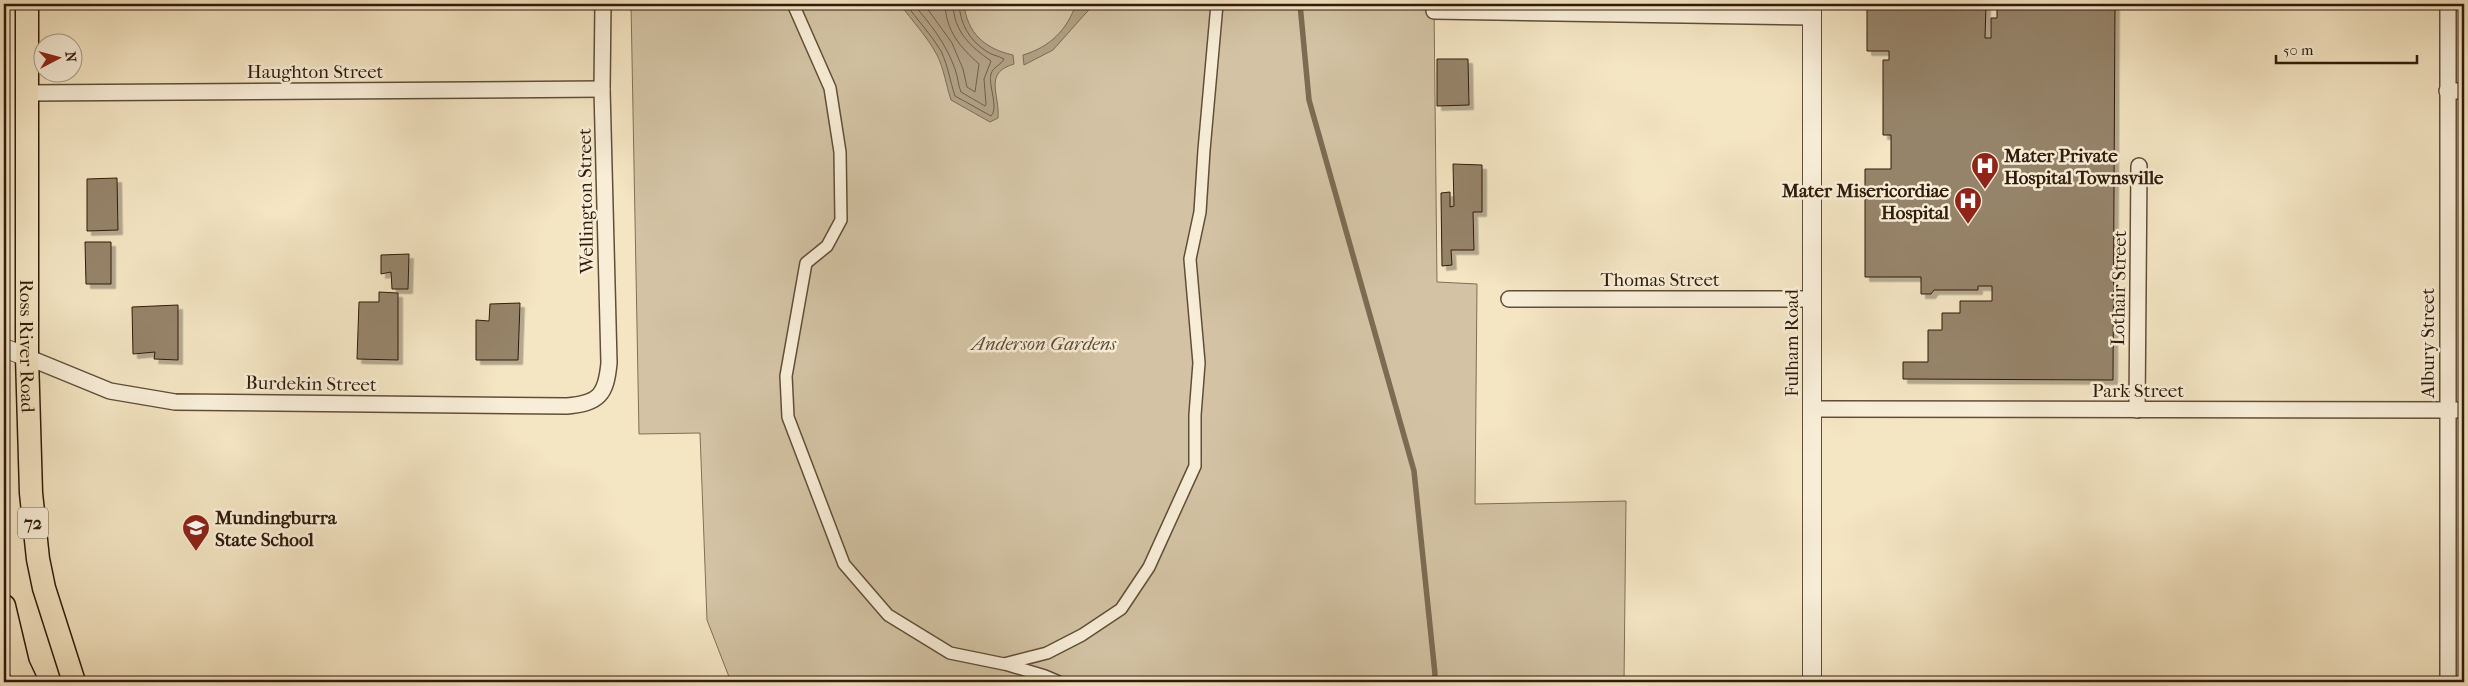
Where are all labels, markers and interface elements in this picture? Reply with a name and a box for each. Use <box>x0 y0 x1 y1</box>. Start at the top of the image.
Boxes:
north arrow <box>32 32 82 82</box>
scale bar <box>2276 32 2417 64</box>
text: 50 m <box>2283 41 2314 59</box>
text: N <box>61 51 79 63</box>
street label: Haughton Street <box>247 61 384 83</box>
street label: Wellington Street <box>574 128 598 275</box>
place label: Mater Private Hospital Townsville <box>2003 145 2164 189</box>
hospital icon: Mater Private Hospital Townsville <box>1970 151 2000 190</box>
place label: Mater Misericordiae Hospital <box>1781 180 1950 224</box>
hospital icon: Mater Misericordiae Hospital <box>1953 186 1983 225</box>
street label: Lothair Street <box>2107 230 2131 346</box>
street label: Thomas Street <box>1600 269 1720 291</box>
street label: Ross River Road <box>15 279 39 414</box>
street label: Fulham Road <box>1781 288 1803 397</box>
street label: Albury Street <box>2417 288 2439 399</box>
park label: Anderson Gardens <box>970 333 1117 355</box>
street label: Burdekin Street <box>245 372 377 396</box>
street label: Park Street <box>2092 380 2184 402</box>
place label: Mundingburra State School <box>214 507 338 551</box>
road number: 72 <box>18 508 48 538</box>
school or university icon: Mundingburra State School <box>181 513 211 552</box>

